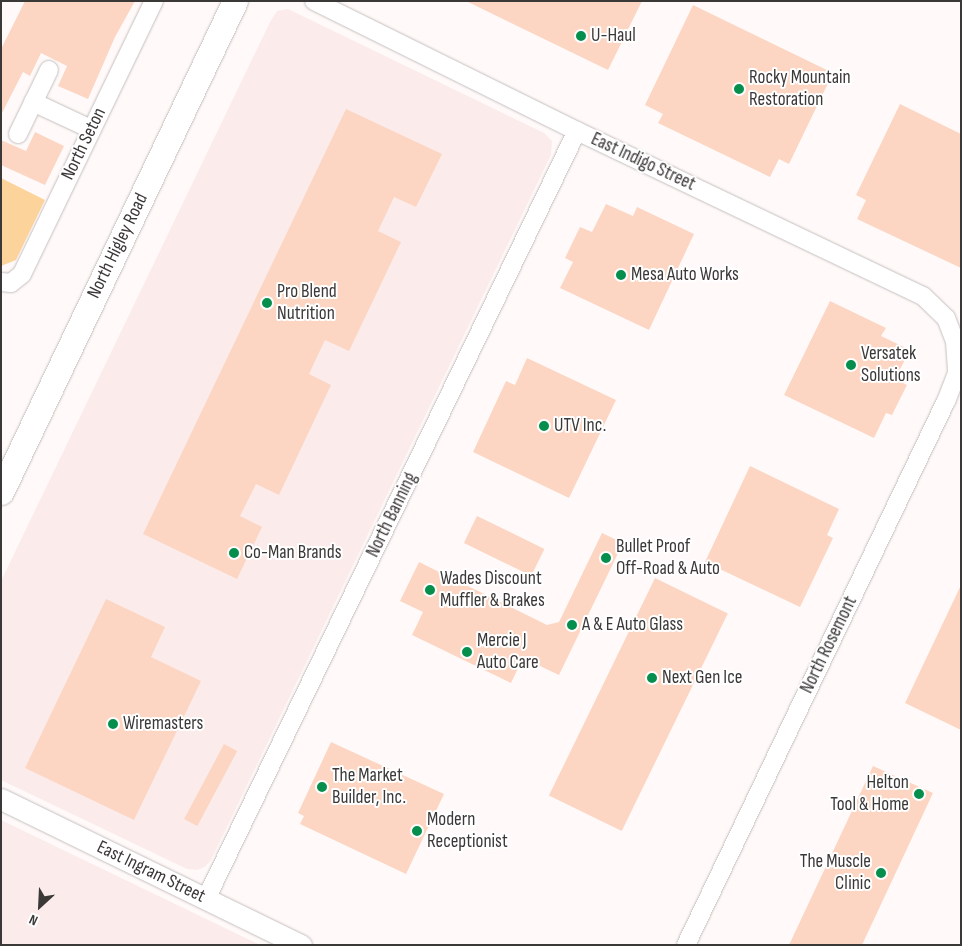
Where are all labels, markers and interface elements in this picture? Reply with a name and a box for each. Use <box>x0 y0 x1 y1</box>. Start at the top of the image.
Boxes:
place label: U-Haul <box>591 25 636 47</box>
marker: U-Haul <box>575 30 587 42</box>
place label: Rocky Mountain Restoration <box>749 67 851 111</box>
marker: Rocky Mountain Restoration <box>733 83 745 95</box>
street label: North Seton <box>57 104 111 184</box>
street label: East Indigo Street <box>587 128 699 196</box>
street label: North Higley Road <box>83 190 153 302</box>
place label: Mesa Auto Works <box>631 264 739 286</box>
marker: Mesa Auto Works <box>615 269 627 281</box>
place label: Pro Blend Nutrition <box>277 281 337 325</box>
marker: Pro Blend Nutrition <box>261 297 273 309</box>
place label: Versatek Solutions <box>861 343 921 387</box>
marker: Versatek Solutions <box>845 359 857 371</box>
place label: UTV Inc. <box>554 415 606 437</box>
marker: UTV Inc. <box>538 420 550 432</box>
street label: North Banning <box>362 469 422 561</box>
place label: Bullet Proof Off-Road & Auto <box>616 536 720 580</box>
place label: Co-Man Brands <box>244 542 341 564</box>
marker: Co-Man Brands <box>228 547 240 559</box>
marker: Bullet Proof Off-Road & Auto <box>600 552 612 564</box>
place label: Wades Discount Muffler & Brakes <box>440 568 545 612</box>
marker: Wades Discount Muffler & Brakes <box>424 584 436 596</box>
street label: North Rosemont <box>796 593 862 697</box>
place label: A & E Auto Glass <box>582 614 683 636</box>
marker: A & E Auto Glass <box>566 619 578 631</box>
place label: Mercie J Auto Care <box>477 630 539 674</box>
marker: Mercie J Auto Care <box>461 646 473 658</box>
place label: Next Gen Ice <box>662 667 742 689</box>
marker: Next Gen Ice <box>646 672 658 684</box>
place label: Wiremasters <box>123 713 203 735</box>
marker: Wiremasters <box>107 718 119 730</box>
place label: The Market Builder, Inc. <box>332 765 406 809</box>
place label: Helton Tool & Home <box>830 772 909 816</box>
marker: The Market Builder, Inc. <box>316 781 328 793</box>
marker: Helton Tool & Home <box>913 788 925 800</box>
place label: Modern Receptionist <box>427 809 508 853</box>
marker: Modern Receptionist <box>411 825 423 837</box>
street label: East Ingram Street <box>93 836 209 908</box>
place label: The Muscle Clinic <box>800 851 871 895</box>
marker: The Muscle Clinic <box>875 867 887 879</box>
north arrow <box>15 881 65 931</box>
text: N <box>26 911 40 929</box>

